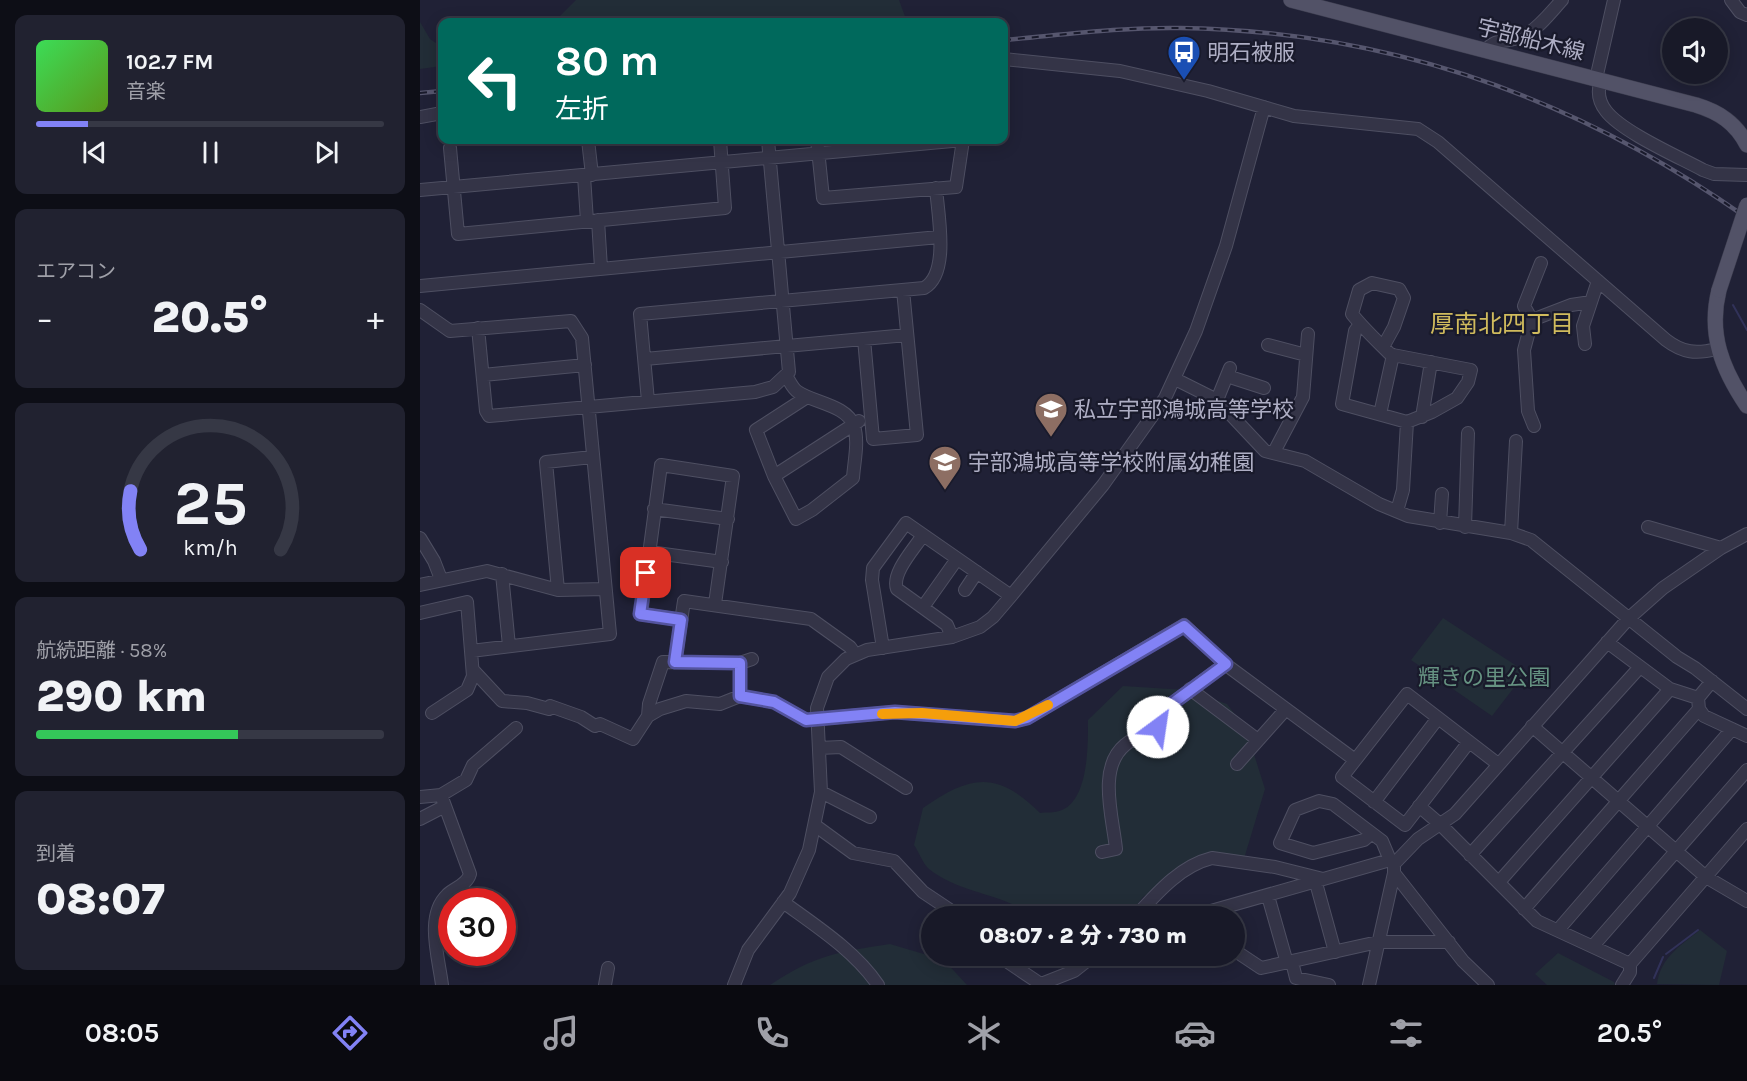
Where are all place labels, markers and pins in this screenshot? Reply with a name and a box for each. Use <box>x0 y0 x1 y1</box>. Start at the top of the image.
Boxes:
bus stop icon: 明石被服 <box>1166 34 1202 81</box>
place label: 明石被服 <box>1207 40 1295 66</box>
school or university icon: 私立宇部鴻城高等学校 <box>1033 391 1069 438</box>
place label: 私立宇部鴻城高等学校 <box>1074 397 1294 423</box>
school or university icon: 宇部鴻城高等学校附属幼稚園 <box>927 444 963 491</box>
place label: 宇部鴻城高等学校附属幼稚園 <box>968 450 1254 476</box>
pin <box>620 547 671 598</box>

